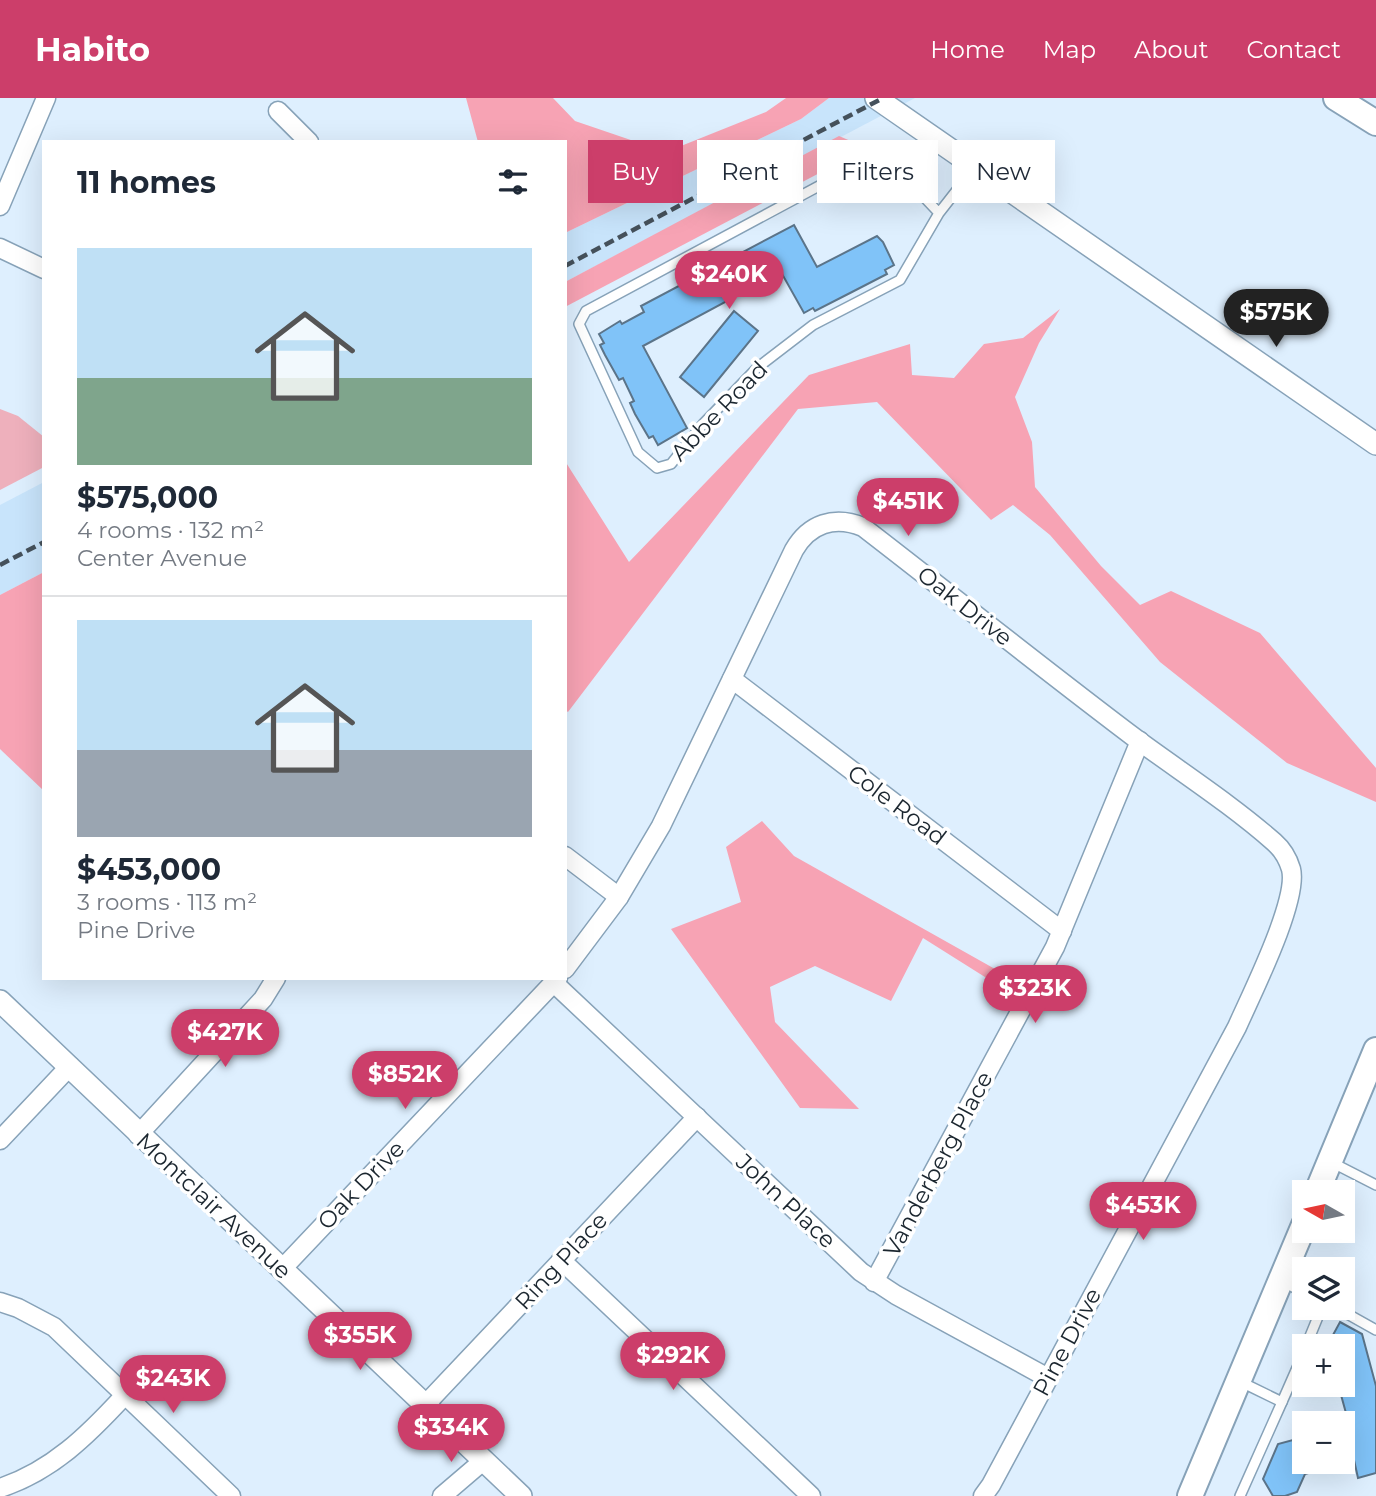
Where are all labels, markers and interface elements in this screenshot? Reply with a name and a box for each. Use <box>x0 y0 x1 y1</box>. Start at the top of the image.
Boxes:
text: Habito <box>35 29 150 69</box>
text: Home <box>930 35 1005 64</box>
text: Map <box>1043 35 1096 64</box>
text: About <box>1134 35 1208 64</box>
text: Contact <box>1246 35 1341 64</box>
chip: Buy <box>588 140 683 203</box>
chip: Rent <box>697 140 803 203</box>
chip: Filters <box>817 140 938 203</box>
chip: New <box>952 140 1055 203</box>
icon: filters <box>494 163 532 201</box>
text: 11 homes <box>77 164 216 201</box>
pin: $240K <box>680 252 778 311</box>
text: $240K <box>691 260 767 288</box>
pin: $575K <box>1227 289 1325 349</box>
icon: home <box>242 293 368 419</box>
text: $575K <box>1240 298 1312 326</box>
street label: Abbe Road <box>665 355 773 467</box>
pin: $451K <box>859 478 957 538</box>
text: $575,000 <box>77 479 218 516</box>
text: $451K <box>873 487 943 515</box>
text: 4 rooms · 132 m² <box>77 516 264 544</box>
text: Center Avenue <box>77 544 247 572</box>
street label: Oak Drive <box>912 560 1018 652</box>
icon: home <box>242 665 368 791</box>
street label: Cole Road <box>842 759 952 851</box>
text: $453,000 <box>77 851 221 888</box>
text: 3 rooms · 113 m² <box>77 888 257 916</box>
text: Pine Drive <box>77 916 195 944</box>
pin: $323K <box>986 965 1084 1025</box>
text: $323K <box>999 974 1071 1002</box>
pin: $427K <box>176 1010 274 1069</box>
text: $427K <box>187 1018 263 1046</box>
pin: $852K <box>356 1052 454 1111</box>
text: $852K <box>368 1060 442 1088</box>
street label: Vanderberg Place <box>877 1067 999 1261</box>
street label: Montclair Avenue <box>131 1127 297 1285</box>
street label: Oak Drive <box>312 1135 410 1235</box>
street label: John Place <box>730 1147 842 1254</box>
north arrow <box>1292 1180 1354 1242</box>
map controls <box>1292 1180 1355 1474</box>
pin: $453K <box>1094 1182 1192 1242</box>
text: $453K <box>1106 1191 1180 1219</box>
street label: Ring Place <box>509 1206 613 1316</box>
button: layers <box>1292 1257 1355 1320</box>
street label: Pine Drive <box>1027 1283 1107 1401</box>
pin: $355K <box>311 1312 409 1372</box>
text: $355K <box>324 1321 396 1349</box>
pin: $292K <box>624 1332 722 1392</box>
button: + <box>1292 1334 1355 1397</box>
text: $292K <box>636 1341 710 1369</box>
pin: $243K <box>124 1356 222 1415</box>
text: $243K <box>136 1364 210 1392</box>
pin: $334K <box>402 1404 500 1464</box>
button: − <box>1292 1411 1355 1474</box>
text: $334K <box>414 1413 488 1441</box>

